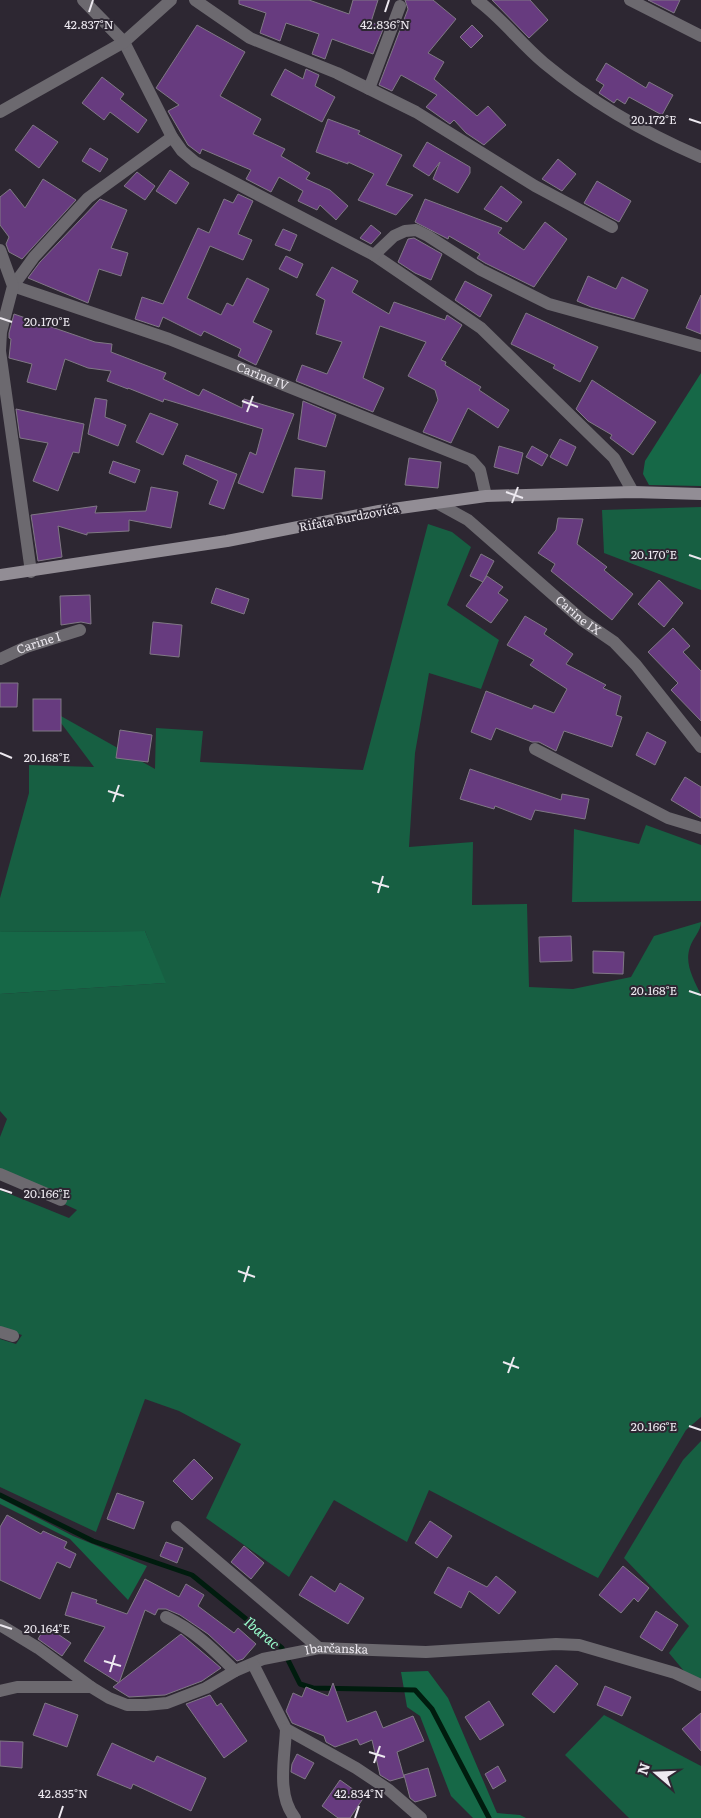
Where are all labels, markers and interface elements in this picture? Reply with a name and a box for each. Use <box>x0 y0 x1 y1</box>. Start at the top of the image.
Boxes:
text: 42.837°N <box>64 15 114 33</box>
text: 42.836°N <box>360 15 410 33</box>
text: 20.172°E <box>631 110 677 128</box>
text: 20.170°E <box>24 312 70 330</box>
street label: Carine IV <box>234 357 292 394</box>
street label: Rifata Burdzovića <box>297 498 401 536</box>
text: 20.170°E <box>631 545 677 563</box>
street label: Carine IX <box>552 591 605 639</box>
street label: Carine I <box>13 627 63 658</box>
text: 20.168°E <box>24 748 71 766</box>
text: 20.168°E <box>631 981 678 999</box>
text: 20.166°E <box>24 1184 71 1202</box>
text: 20.166°E <box>631 1417 678 1435</box>
water label: Ibarac <box>240 1611 285 1653</box>
text: 20.164°E <box>24 1619 71 1637</box>
street label: Ibarčanska <box>303 1638 369 1659</box>
north arrow <box>631 1748 681 1798</box>
text: N <box>631 1759 654 1777</box>
text: 42.835°N <box>38 1784 88 1802</box>
text: 42.834°N <box>334 1784 384 1802</box>

